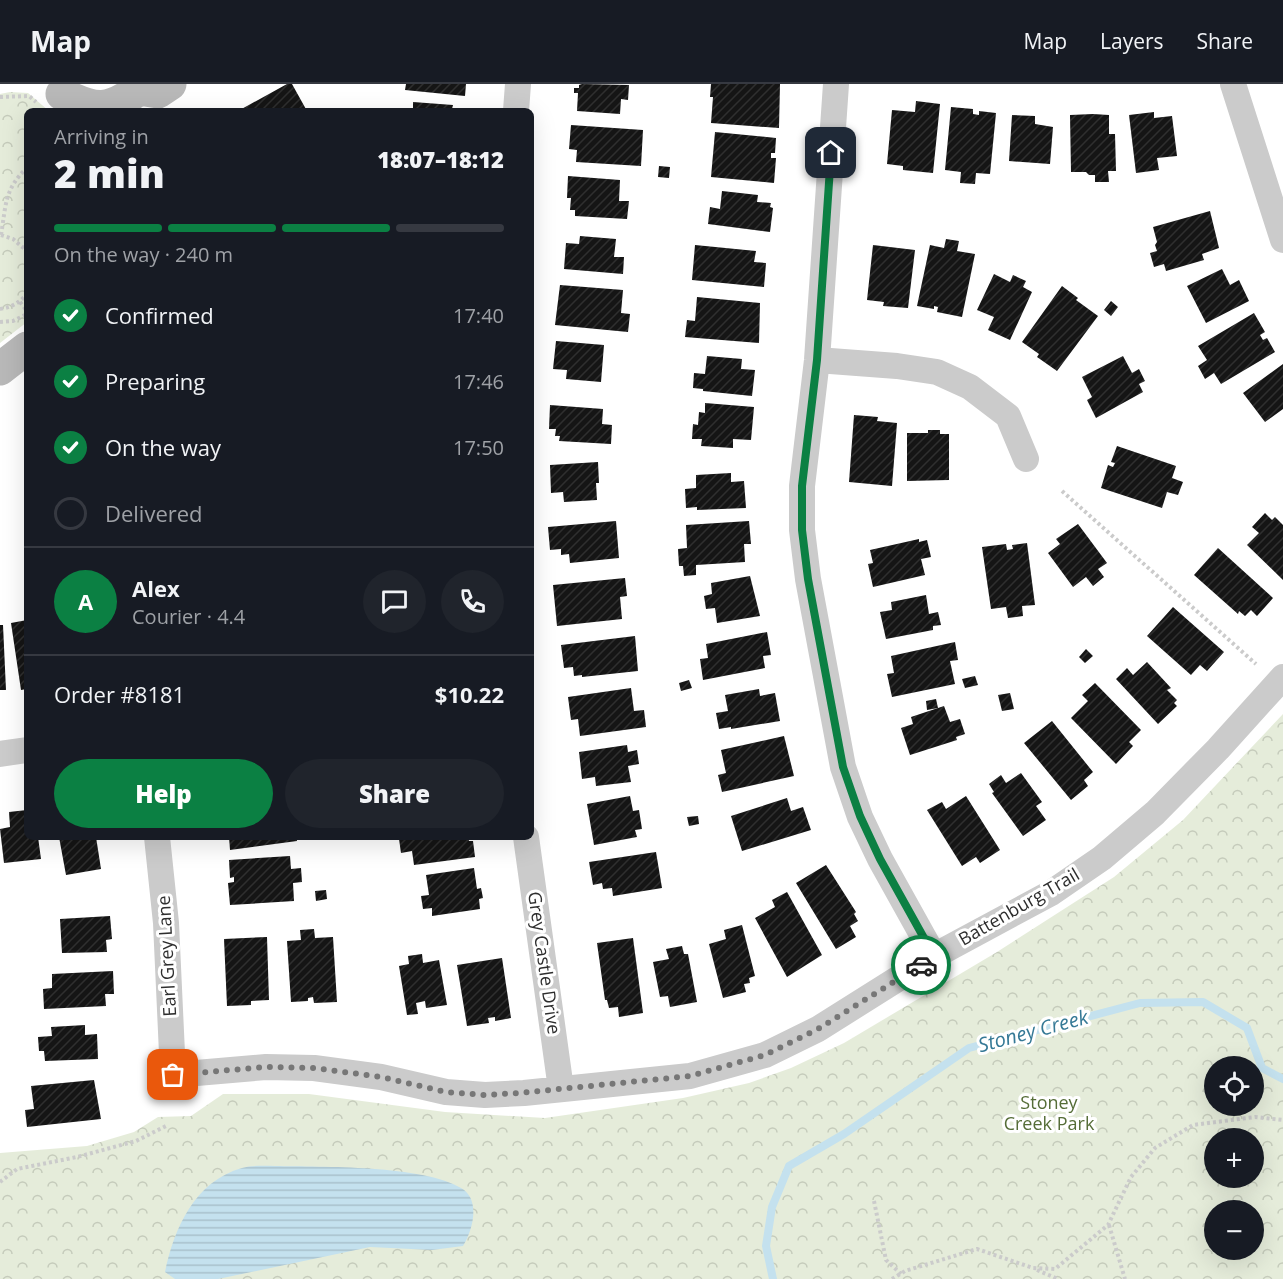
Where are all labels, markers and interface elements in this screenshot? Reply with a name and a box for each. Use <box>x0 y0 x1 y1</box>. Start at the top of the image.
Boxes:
text: Map <box>30 22 91 60</box>
text: Map <box>1024 27 1067 55</box>
text: Layers <box>1100 27 1164 55</box>
text: Share <box>1197 27 1253 55</box>
text: Arriving in <box>54 123 149 150</box>
pin <box>805 127 856 178</box>
icon: home <box>814 136 847 169</box>
text: 18:07–18:12 <box>377 144 504 174</box>
text: 2 min <box>54 146 165 199</box>
text: On the way · 240 m <box>54 241 233 268</box>
icon: check <box>54 299 87 332</box>
text: Confirmed <box>105 300 214 330</box>
text: 17:40 <box>453 302 504 329</box>
icon: check <box>54 365 87 398</box>
text: Preparing <box>105 366 205 396</box>
text: 17:46 <box>453 368 504 395</box>
icon: check <box>54 431 87 464</box>
text: On the way <box>105 432 221 462</box>
text: 17:50 <box>453 434 504 461</box>
text: Delivered <box>105 498 203 528</box>
button: chat <box>363 570 426 633</box>
button: phone <box>441 570 504 633</box>
text: Alex <box>132 573 180 603</box>
text: A <box>78 586 93 616</box>
text: Courier · 4.4 <box>132 603 245 630</box>
text: Order #8181 <box>54 679 185 709</box>
text: $10.22 <box>435 679 504 709</box>
button: Help <box>54 759 273 828</box>
button: Share <box>285 759 504 828</box>
street label: Battenburg Trail <box>954 862 1083 950</box>
street label: Grey Castle Drive <box>523 890 567 1036</box>
street label: Earl Grey Lane <box>151 895 181 1017</box>
courier <box>891 935 951 995</box>
icon: car <box>905 949 938 982</box>
water label: Stoney Creek <box>975 1003 1092 1058</box>
pin <box>147 1049 198 1100</box>
map controls <box>1204 1056 1264 1260</box>
button: locate <box>1204 1056 1264 1116</box>
icon: bag <box>156 1058 189 1091</box>
park label: Stoney Creek Park <box>1004 1090 1095 1135</box>
button: + <box>1204 1128 1264 1188</box>
button: − <box>1204 1200 1264 1260</box>

